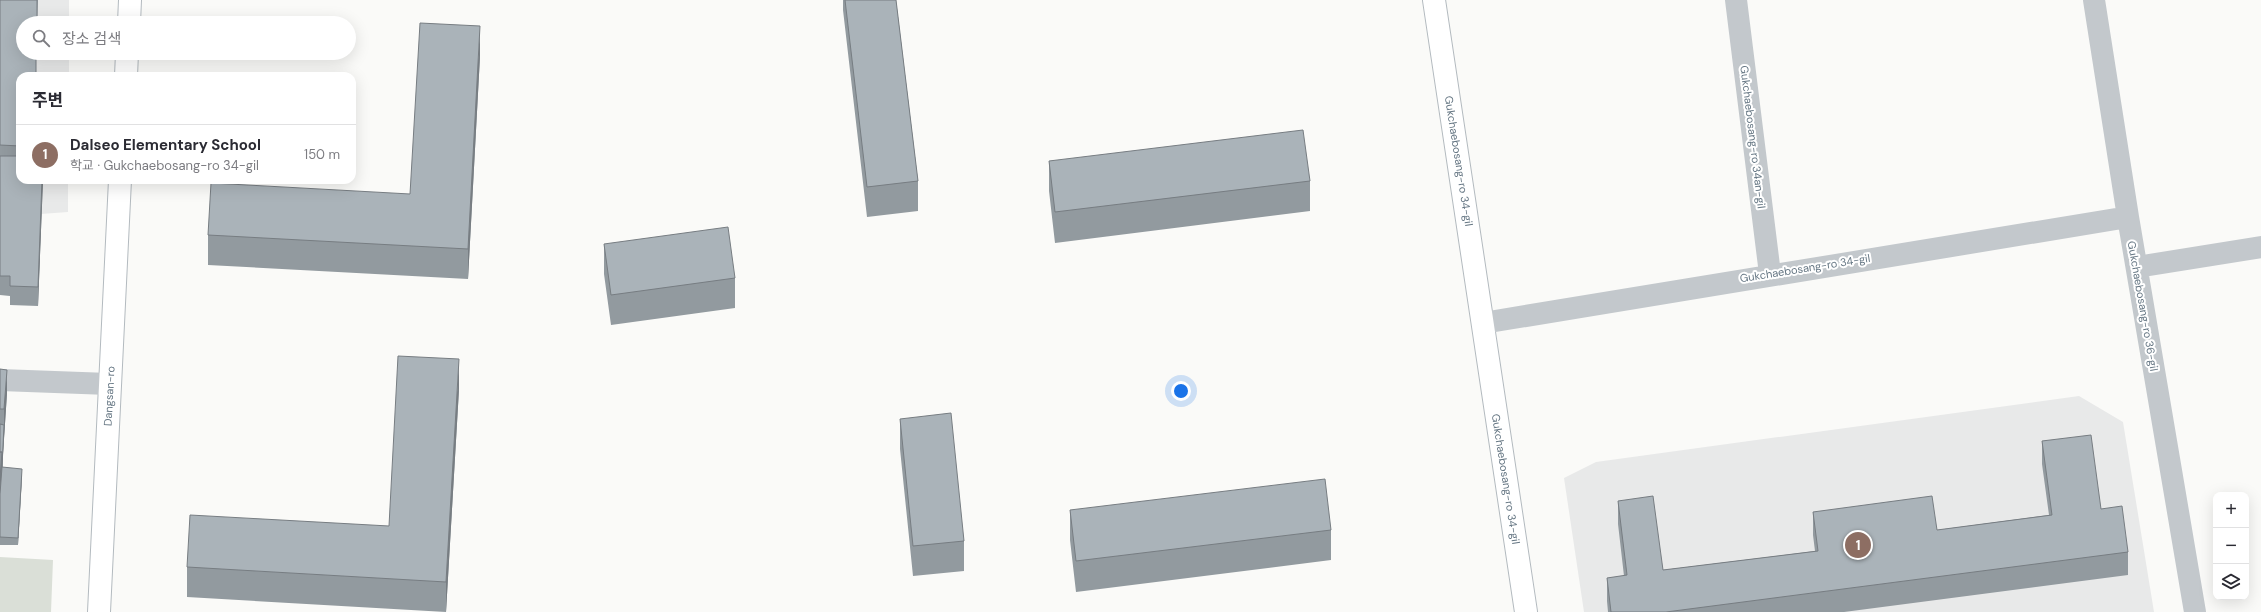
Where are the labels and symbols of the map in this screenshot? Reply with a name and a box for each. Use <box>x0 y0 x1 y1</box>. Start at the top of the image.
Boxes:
street label: Gukchaebosang-ro 34an-gil <box>1737 65 1769 209</box>
street label: Gukchaebosang-ro 34-gil <box>1442 95 1476 227</box>
street label: Gukchaebosang-ro 36-gil <box>2125 240 2161 372</box>
street label: Gukchaebosang-ro 34-gil <box>1739 251 1871 285</box>
street label: Dangsan-ro <box>100 366 118 426</box>
your location <box>1171 381 1191 401</box>
street label: Gukchaebosang-ro 34-gil <box>1489 413 1523 545</box>
pin: 1 <box>1845 530 1871 560</box>

